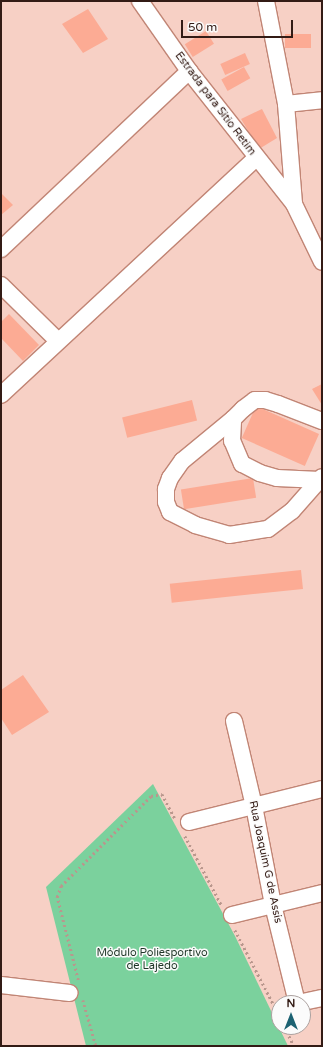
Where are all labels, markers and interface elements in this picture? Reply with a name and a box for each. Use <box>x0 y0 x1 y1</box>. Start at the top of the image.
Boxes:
scale bar <box>183 12 295 38</box>
text: 50 m <box>188 20 217 34</box>
street label: Estrada para Sitio Retim <box>172 50 258 158</box>
street label: Rua Joaquim G de Assis <box>246 800 284 924</box>
park label: Módulo Poliesportivo de Lajedo <box>96 947 208 973</box>
north arrow <box>271 995 311 1035</box>
text: N <box>287 997 295 1010</box>

